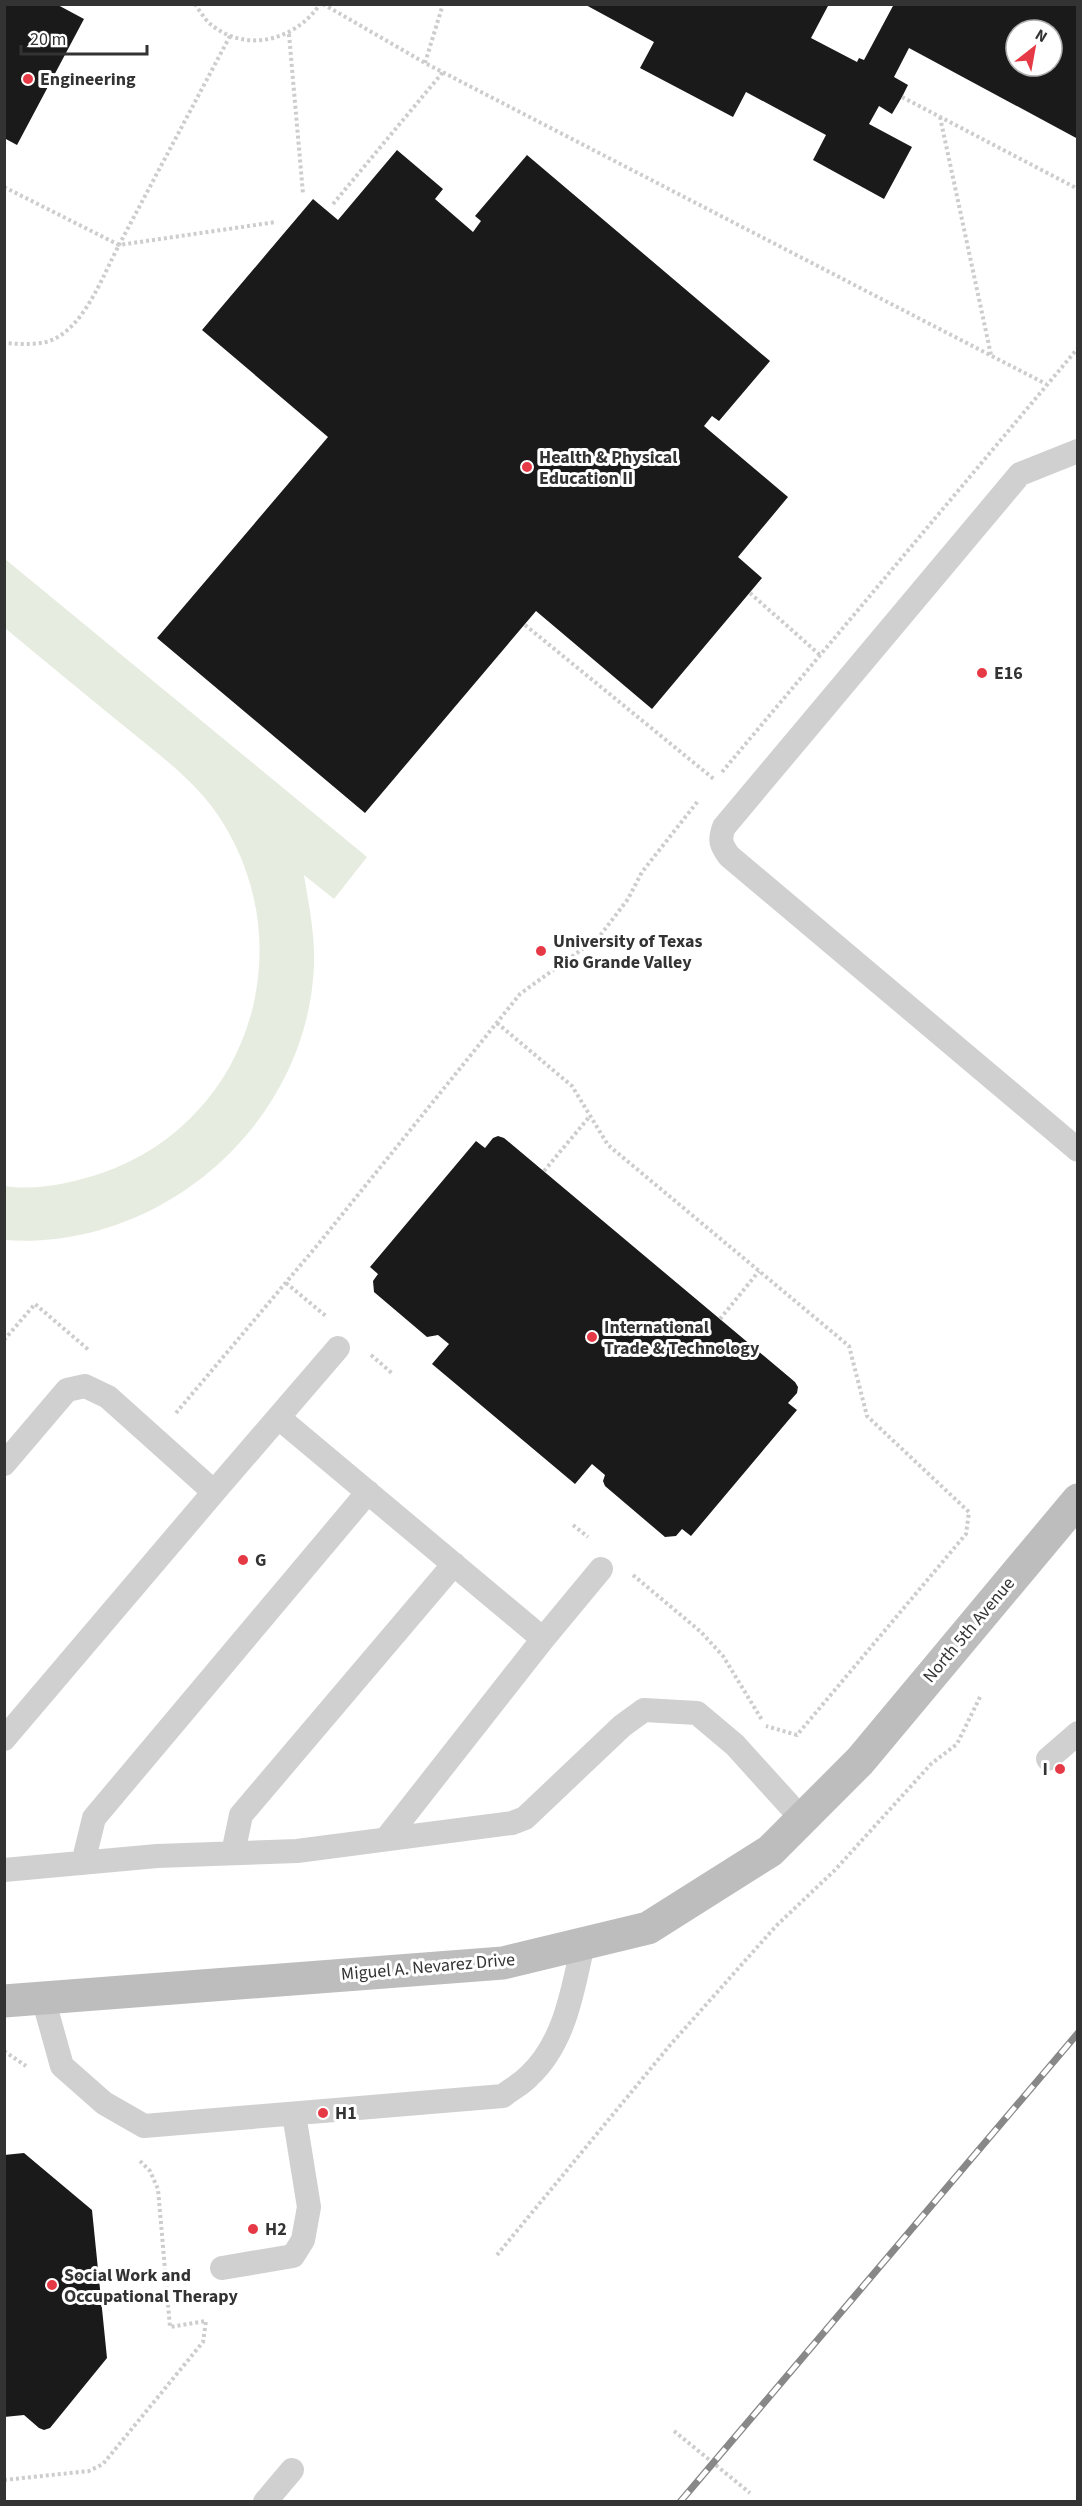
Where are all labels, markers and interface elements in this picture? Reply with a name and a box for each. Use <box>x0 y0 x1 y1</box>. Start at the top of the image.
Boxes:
scale bar <box>21 18 147 56</box>
north arrow <box>1004 18 1064 78</box>
text: N <box>1031 24 1051 48</box>
text: 20 m <box>30 27 66 52</box>
place label: Engineering <box>40 67 136 92</box>
marker: Engineering <box>21 72 35 86</box>
place label: Health & Physical Education II <box>539 445 677 491</box>
marker: Health & Physical Education II <box>520 460 534 474</box>
place label: E16 <box>994 661 1023 686</box>
marker: E16 <box>975 666 989 680</box>
place label: University of Texas Rio Grande Valley <box>553 929 703 975</box>
marker: University of Texas Rio Grande Valley <box>534 944 548 958</box>
place label: International Trade & Technology <box>604 1315 760 1361</box>
marker: International Trade & Technology <box>585 1330 599 1344</box>
place label: G <box>255 1548 266 1573</box>
marker: G <box>236 1553 250 1567</box>
street label: North 5th Avenue <box>917 1572 1021 1688</box>
place label: I <box>1043 1757 1048 1782</box>
marker: I <box>1053 1762 1067 1776</box>
street label: Miguel A. Nevarez Drive <box>340 1947 516 1987</box>
place label: H1 <box>335 2101 357 2126</box>
marker: H1 <box>316 2106 330 2120</box>
place label: H2 <box>265 2217 287 2242</box>
marker: H2 <box>246 2222 260 2236</box>
place label: Social Work and Occupational Therapy <box>64 2263 238 2309</box>
marker: Social Work and Occupational Therapy <box>45 2278 59 2292</box>

